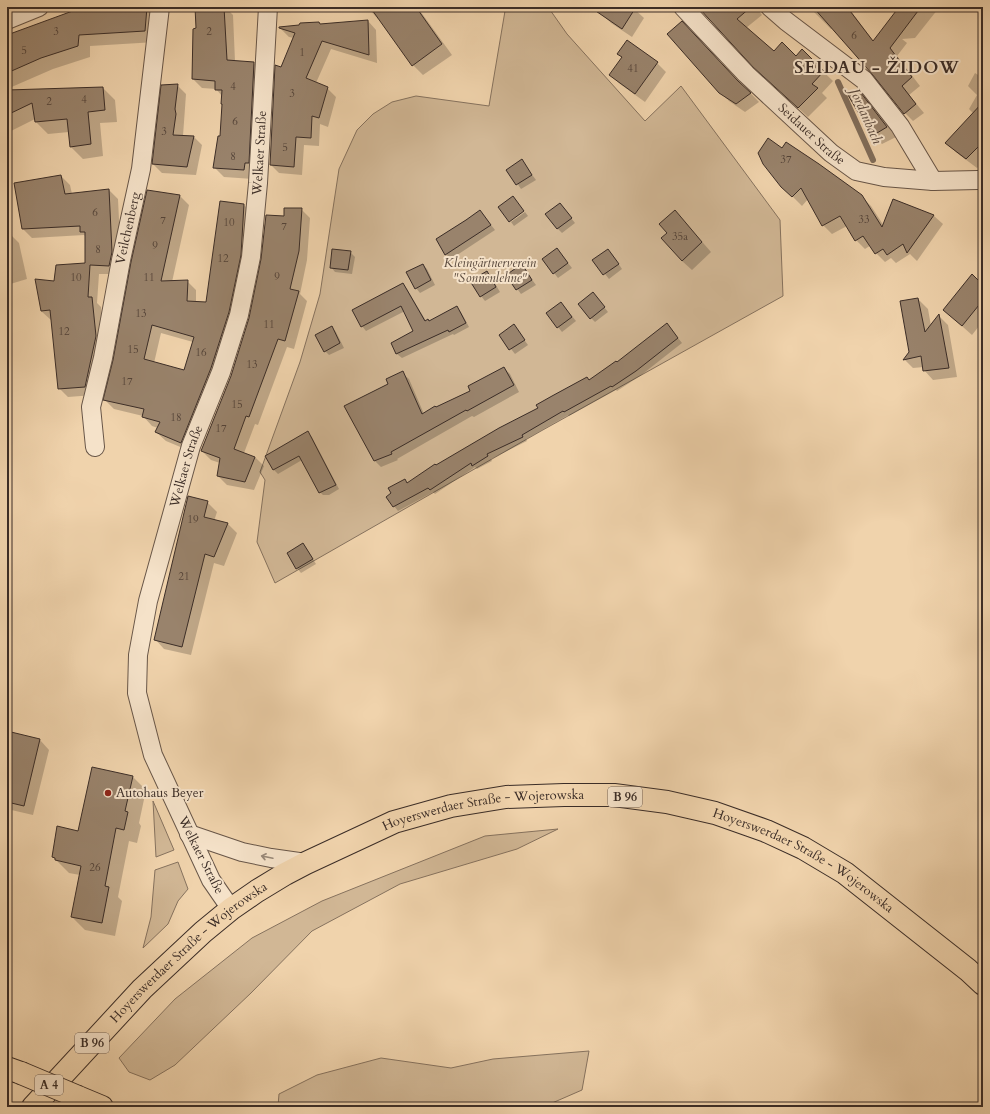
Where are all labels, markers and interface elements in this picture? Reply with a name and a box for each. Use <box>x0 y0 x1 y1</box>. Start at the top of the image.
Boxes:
house number: 3 <box>53 24 59 39</box>
house number: 2 <box>206 24 212 39</box>
house number: 6 <box>851 28 857 43</box>
house number: 5 <box>21 43 27 58</box>
house number: 1 <box>299 45 305 60</box>
district label: SEIDAU - ŽIDOW <box>794 56 960 79</box>
house number: 41 <box>627 61 639 76</box>
house number: 4 <box>230 79 236 94</box>
water label: Jordanbach <box>844 82 887 147</box>
house number: 3 <box>289 86 295 101</box>
house number: 4 <box>81 92 87 107</box>
house number: 2 <box>46 94 52 109</box>
street label: Seidauer Straße <box>774 99 849 169</box>
street label: Welkaer Straße <box>248 110 271 197</box>
house number: 6 <box>232 114 238 129</box>
house number: 3 <box>161 124 167 139</box>
house number: 5 <box>282 140 288 155</box>
house number: 8 <box>230 149 236 164</box>
house number: 37 <box>780 152 792 167</box>
street label: Veilchenberg <box>111 189 145 266</box>
house number: 6 <box>92 205 98 220</box>
house number: 33 <box>858 212 870 227</box>
house number: 7 <box>160 213 166 228</box>
house number: 10 <box>223 215 235 230</box>
house number: 7 <box>281 219 287 234</box>
house number: 35a <box>672 229 688 244</box>
house number: 9 <box>152 238 158 253</box>
house number: 8 <box>95 242 101 257</box>
house number: 12 <box>217 251 229 266</box>
park label: Kleingärtnerverein "Sonnenlehne" <box>444 254 537 287</box>
house number: 9 <box>274 269 280 284</box>
house number: 10 <box>70 270 82 285</box>
house number: 11 <box>143 270 155 285</box>
house number: 13 <box>135 306 147 321</box>
house number: 11 <box>263 317 275 332</box>
house number: 12 <box>58 324 70 339</box>
house number: 15 <box>127 342 139 357</box>
house number: 16 <box>195 345 207 360</box>
house number: 13 <box>246 357 258 372</box>
house number: 17 <box>121 374 133 389</box>
house number: 15 <box>231 397 243 412</box>
house number: 18 <box>170 410 182 425</box>
house number: 17 <box>215 421 227 436</box>
street label: Welkaer Straße <box>165 422 208 510</box>
house number: 19 <box>187 512 199 527</box>
house number: 21 <box>178 569 190 584</box>
place label: Autohaus Beyer <box>116 784 204 802</box>
street label: Hoyerswerdaer Straße - Wojerowska <box>379 786 584 835</box>
road number: B 96 <box>608 787 642 807</box>
marker: Autohaus Beyer <box>103 788 113 798</box>
street label: Hoyerswerdaer Straße - Wojerowska <box>710 804 898 917</box>
street label: Welkaer Straße <box>173 812 228 897</box>
one-way arrow <box>261 853 274 861</box>
house number: 26 <box>89 860 101 875</box>
street label: Hoyerswerdaer Straße - Wojerowska <box>106 878 271 1027</box>
road number: B 96 <box>75 1033 109 1053</box>
road number: A 4 <box>35 1075 63 1095</box>

